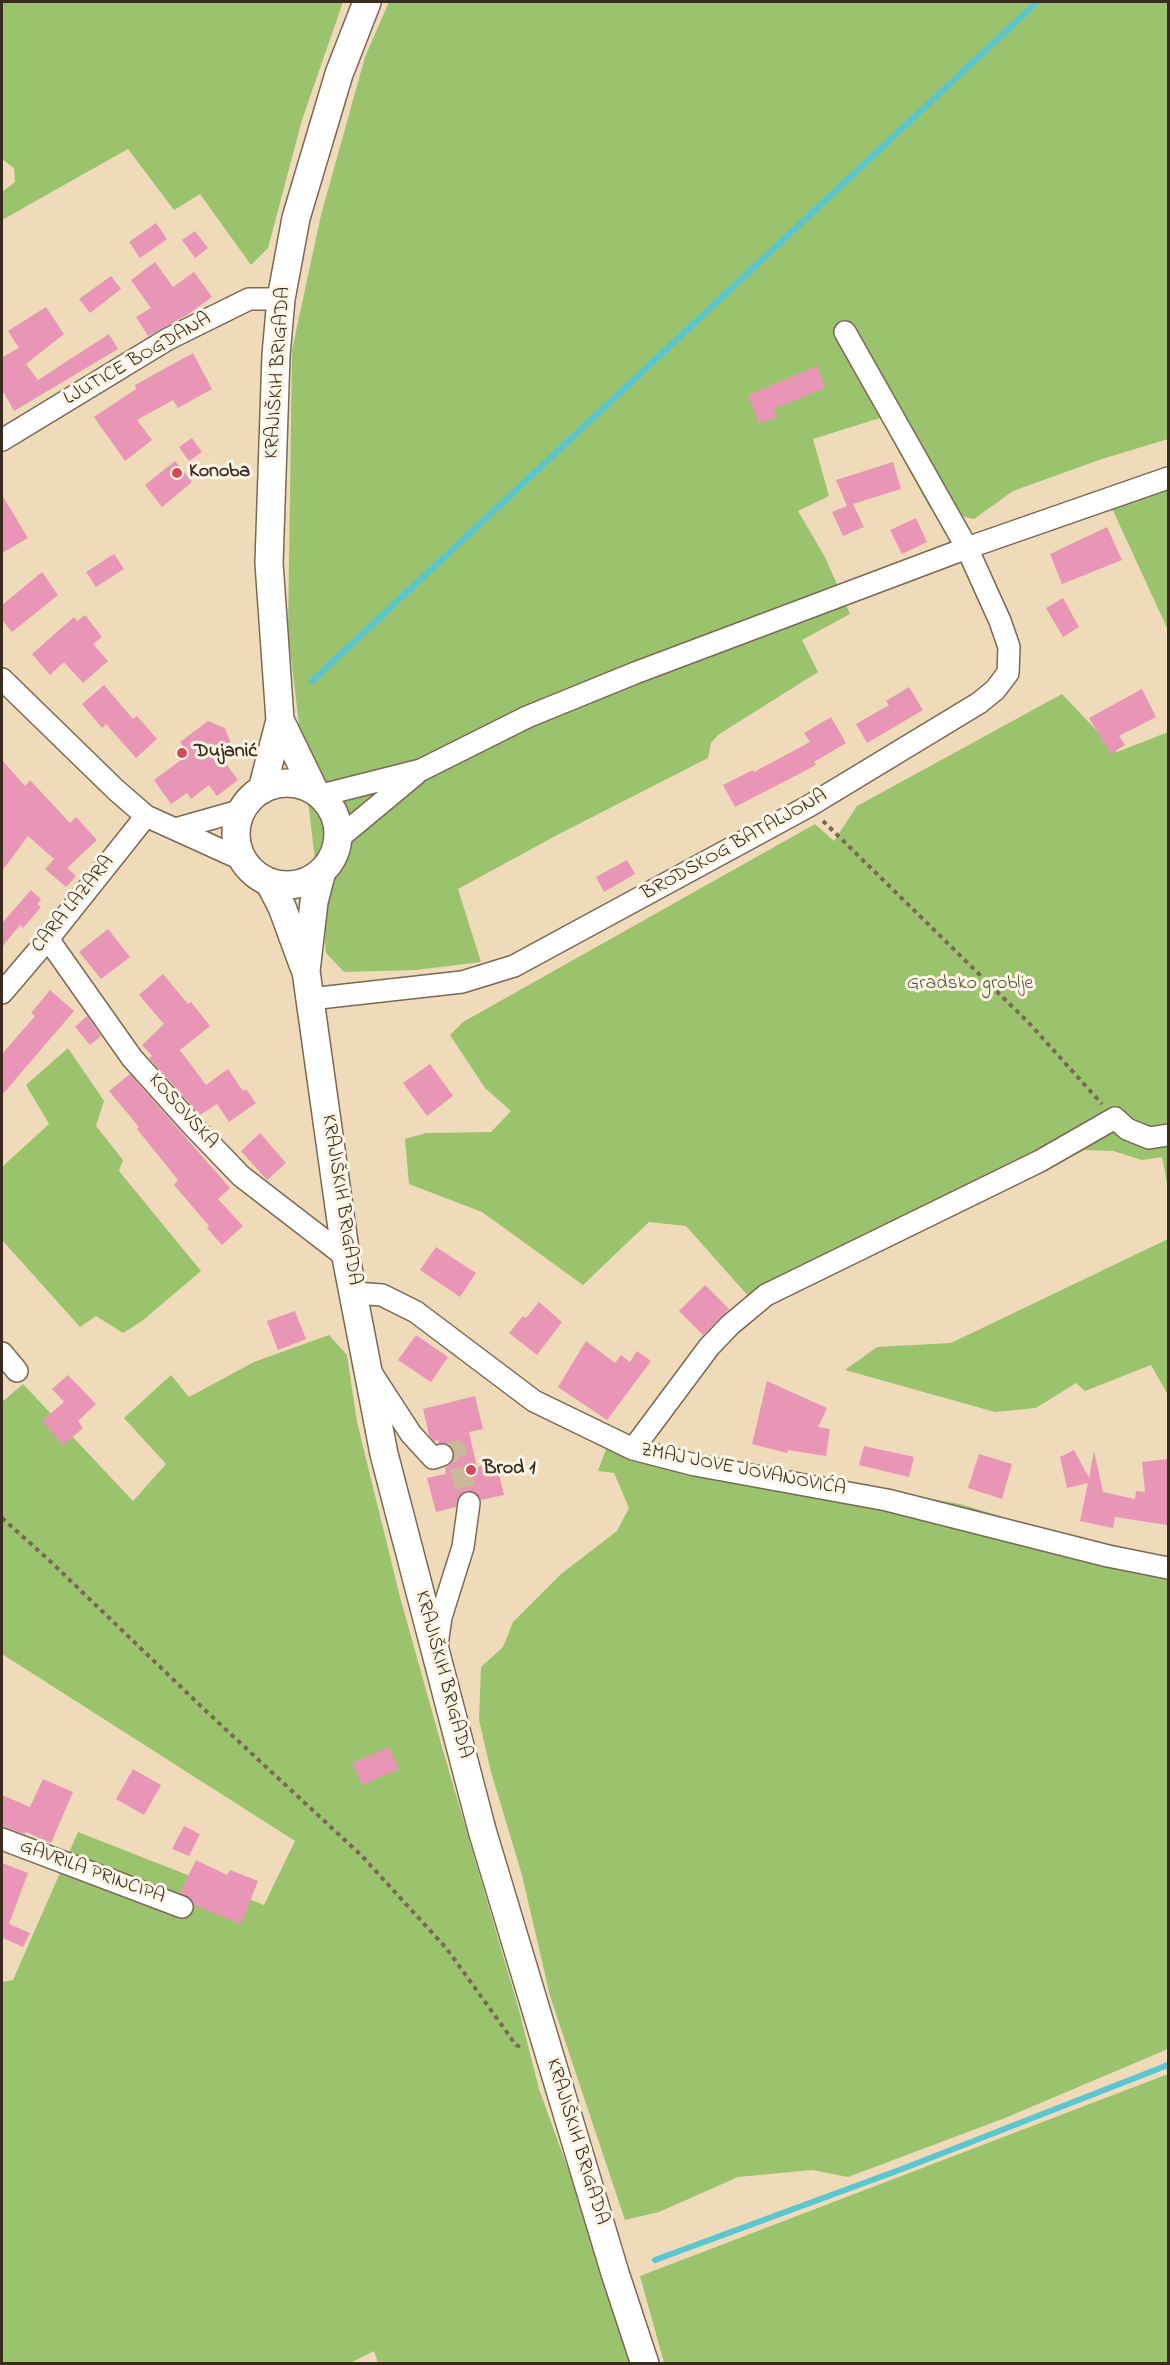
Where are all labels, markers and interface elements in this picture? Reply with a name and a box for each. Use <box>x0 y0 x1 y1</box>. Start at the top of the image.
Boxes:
street label: KRAJIŠKIH BRIGADA <box>261 286 297 460</box>
street label: LJUTICE BOGDANA <box>60 308 216 412</box>
place label: Konoba <box>189 461 250 485</box>
marker: Konoba <box>170 466 184 480</box>
place label: Dujanić <box>194 741 257 765</box>
marker: Dujanić <box>175 746 189 760</box>
street label: BRODSKOG BATALJONA <box>638 785 832 907</box>
street label: CARA LAZARA <box>27 851 121 959</box>
park label: Gradsko groblje <box>907 973 1033 997</box>
street label: KOSOVSKA <box>142 1069 222 1155</box>
street label: KRAJIŠKIH BRIGADA <box>315 1113 365 1287</box>
street label: ZMAJ JOVE JOVANOVIĆA <box>638 1439 848 1503</box>
place label: Brod 1 <box>483 1458 536 1482</box>
marker: Brod 1 <box>464 1463 478 1477</box>
street label: KRAJIŠKIH BRIGADA <box>408 1589 476 1761</box>
street label: GAVRILA PRINCIPA <box>16 1836 168 1910</box>
street label: KRAJIŠKIH BRIGADA <box>539 2056 613 2228</box>

